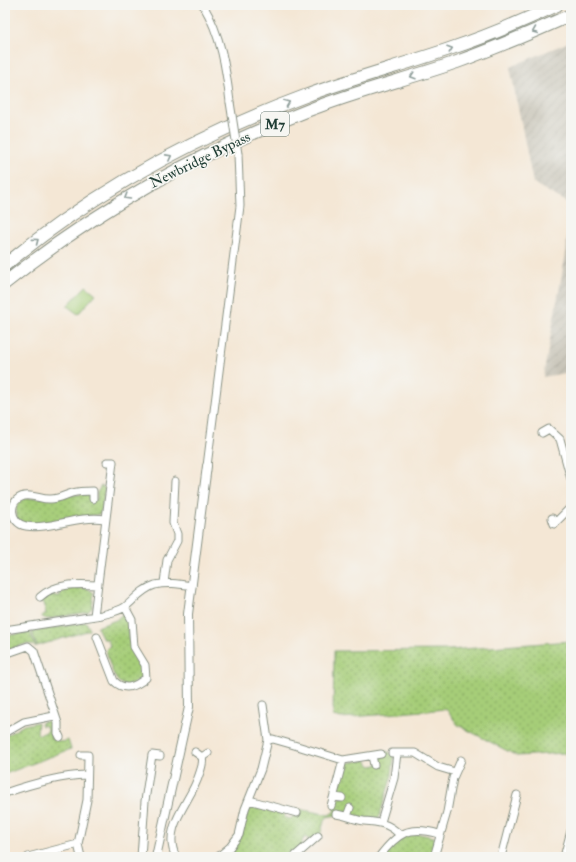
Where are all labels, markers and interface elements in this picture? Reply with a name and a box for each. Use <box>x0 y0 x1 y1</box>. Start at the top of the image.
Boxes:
one-way arrow <box>532 26 539 34</box>
one-way arrow <box>447 45 454 53</box>
one-way arrow <box>410 71 417 80</box>
one-way arrow <box>283 100 291 108</box>
road number: M7 <box>261 112 289 136</box>
street label: Newbridge Bypass <box>146 127 254 194</box>
one-way arrow <box>165 154 172 161</box>
one-way arrow <box>124 192 131 200</box>
one-way arrow <box>31 239 38 246</box>

